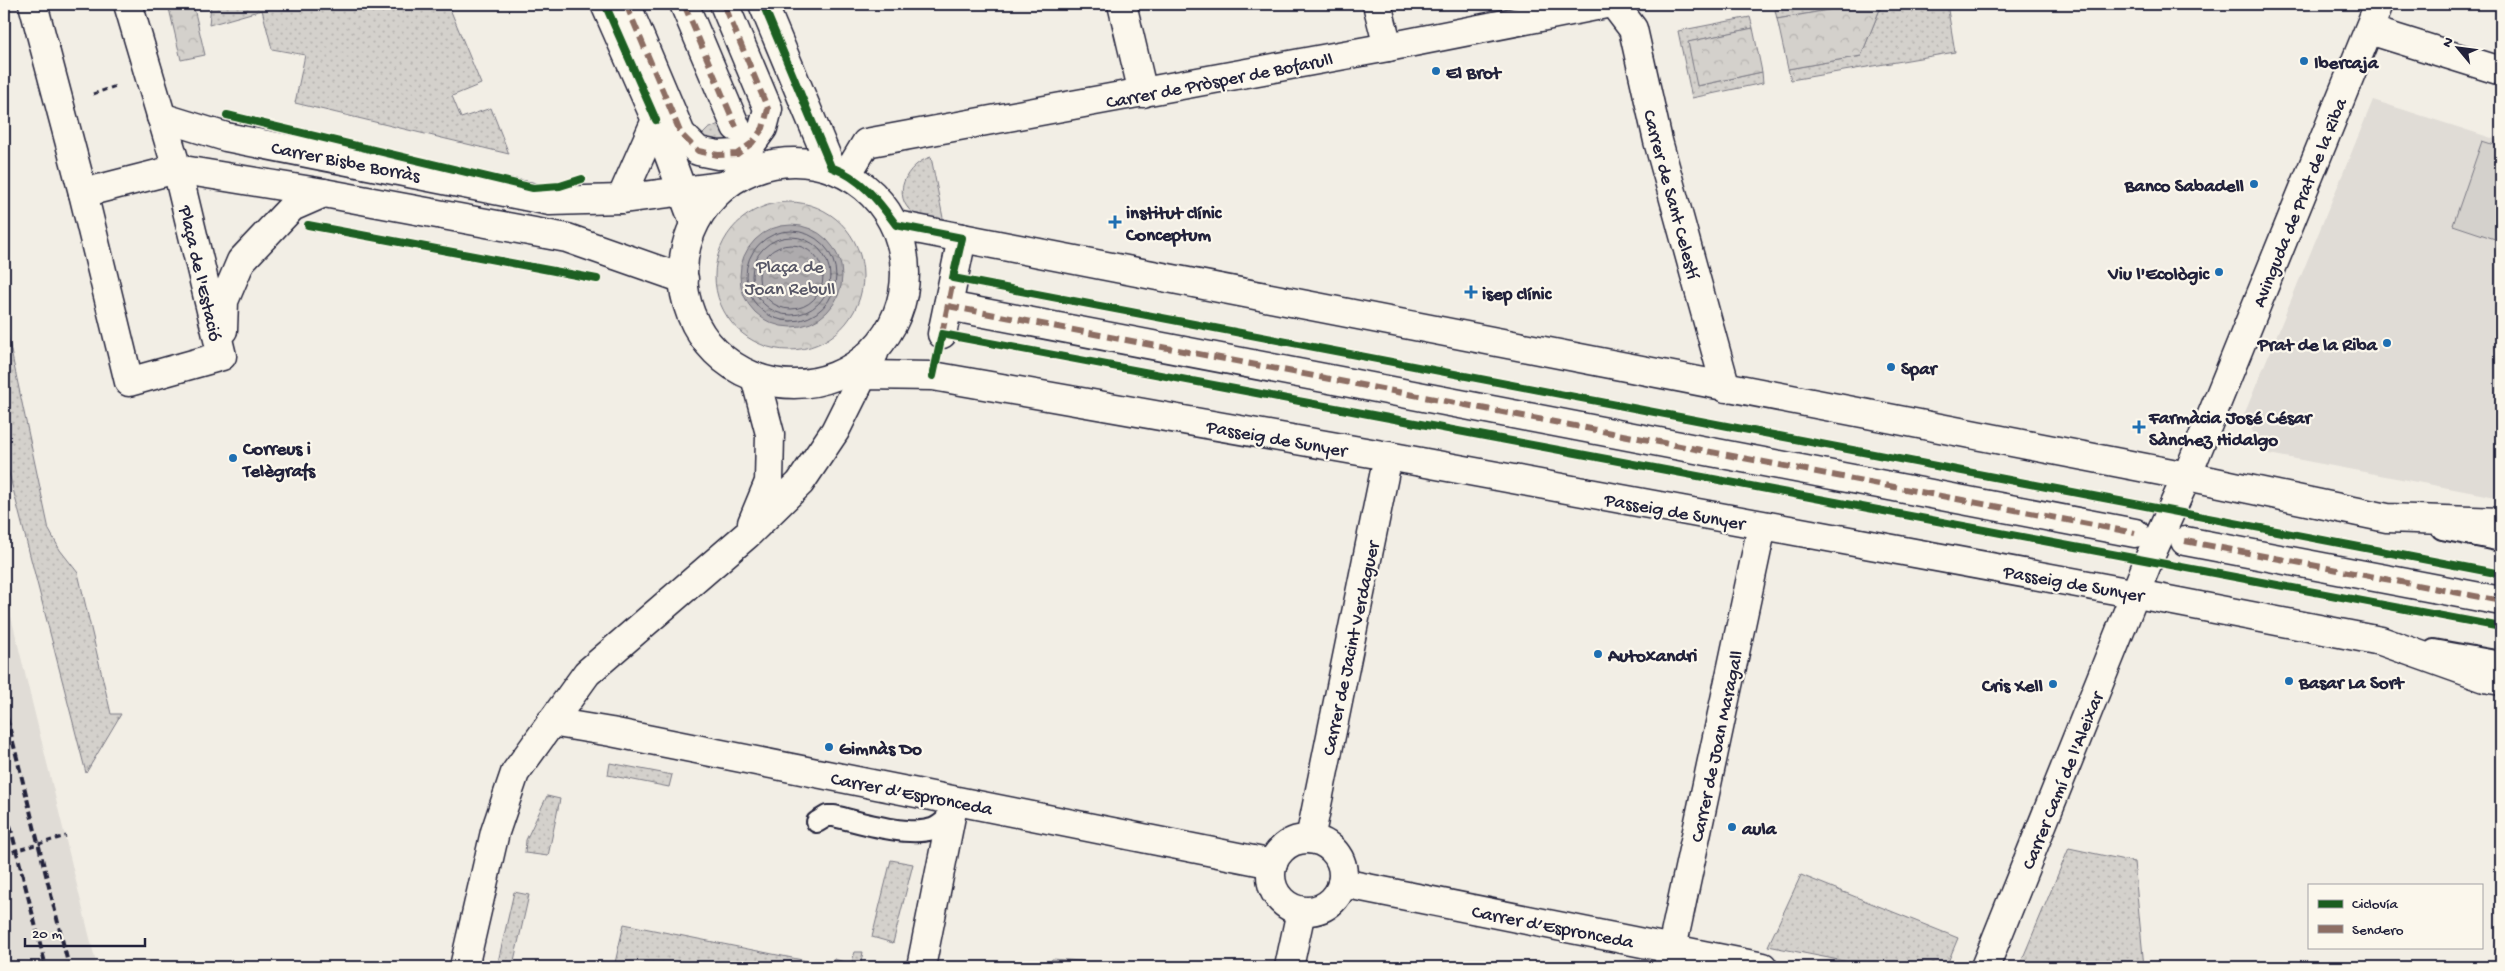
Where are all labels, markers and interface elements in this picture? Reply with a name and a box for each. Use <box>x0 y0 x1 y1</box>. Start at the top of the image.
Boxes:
north arrow <box>2432 22 2482 72</box>
text: N <box>2439 35 2458 51</box>
street label: Carrer de Pròsper de Bofarull <box>1104 49 1335 116</box>
place label: Ibercaja <box>2314 53 2380 76</box>
marker: Ibercaja <box>2298 55 2310 67</box>
place label: El Brot <box>1446 63 1503 86</box>
marker: El Brot <box>1430 65 1442 77</box>
street label: Avinguda de Prat de la Riba <box>2249 94 2354 311</box>
street label: Carrer de Sant Celestí <box>1636 108 1704 283</box>
street label: Carrer Bisbe Borràs <box>269 138 423 189</box>
place label: Banco Sabadell <box>2124 176 2244 199</box>
marker: Banco Sabadell <box>2248 178 2260 190</box>
street label: Plaça de l'Estació <box>172 203 225 344</box>
place label: institut clínic Conceptum <box>1125 203 1223 248</box>
marker: institut clínic Conceptum <box>1108 215 1122 229</box>
park label: Plaça de Joan Rebull <box>744 257 836 302</box>
place label: Viu l'Ecològic <box>2107 264 2211 287</box>
marker: Viu l'Ecològic <box>2213 266 2225 278</box>
place label: isep clínic <box>1482 284 1553 307</box>
marker: isep clínic <box>1464 285 1478 299</box>
place label: Prat de la Riba <box>2257 335 2378 358</box>
marker: Prat de la Riba <box>2381 337 2393 349</box>
place label: Spar <box>1901 359 1939 382</box>
marker: Spar <box>1885 361 1897 373</box>
place label: Farmàcia José César Sànchez Hidalgo <box>2148 408 2314 453</box>
street label: Passeig de Sunyer <box>1203 417 1351 465</box>
marker: Farmàcia José César Sànchez Hidalgo <box>2133 421 2145 433</box>
place label: Correus i Telègrafs <box>241 439 316 484</box>
marker: Correus i Telègrafs <box>227 452 239 464</box>
street label: Passeig de Sunyer <box>1601 490 1749 538</box>
street label: Carrer de Jacint Verdaguer <box>1318 537 1387 758</box>
street label: Passeig de Sunyer <box>2000 562 2148 610</box>
place label: Autoxandri <box>1607 646 1697 669</box>
marker: Autoxandri <box>1592 648 1604 660</box>
street label: Carrer de Joan Maragall <box>1687 649 1750 845</box>
place label: Basar La Sort <box>2298 673 2405 696</box>
marker: Basar La Sort <box>2283 675 2295 687</box>
place label: Cris Xell <box>1981 676 2043 699</box>
marker: Cris Xell <box>2047 678 2059 690</box>
street label: Carrer Camí de l'Aleixar <box>2018 687 2111 873</box>
place label: Gimnàs Do <box>839 739 922 762</box>
marker: Gimnàs Do <box>823 741 835 753</box>
street label: Carrer d’Espronceda <box>829 768 996 823</box>
place label: aula <box>1741 819 1778 842</box>
marker: aula <box>1726 821 1738 833</box>
legend <box>2308 884 2482 948</box>
text: Ciclovía <box>2352 896 2398 914</box>
street label: Carrer d’Espronceda <box>1470 901 1637 956</box>
scale bar <box>25 916 145 948</box>
text: Sendero <box>2352 922 2404 940</box>
text: 20 m <box>32 926 62 944</box>

